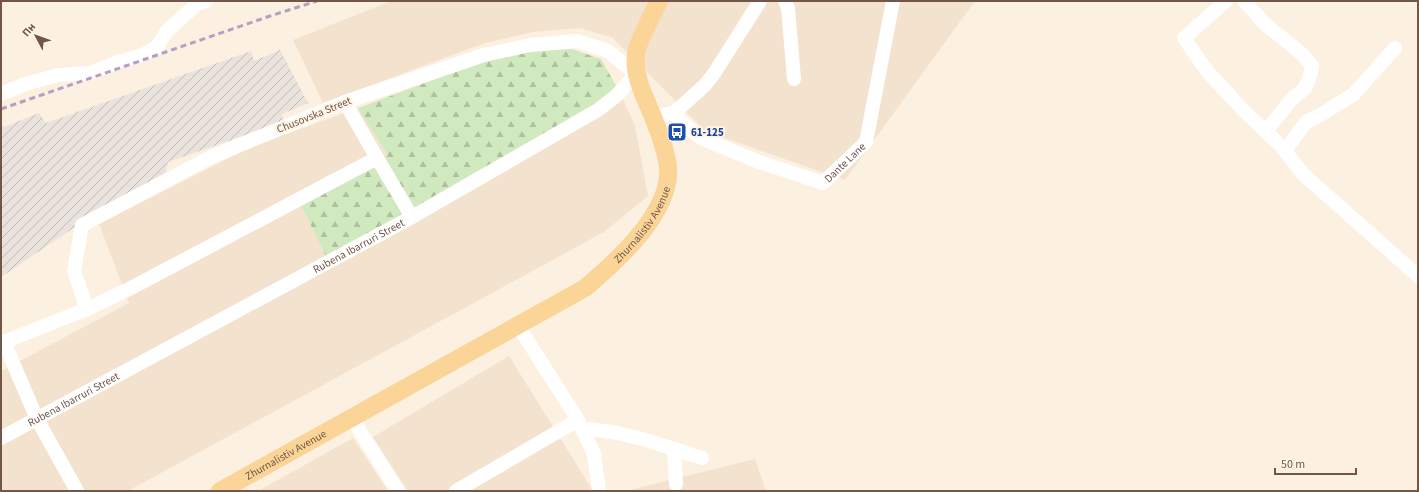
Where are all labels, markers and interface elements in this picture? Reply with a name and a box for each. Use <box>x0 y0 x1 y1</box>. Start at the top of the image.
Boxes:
north arrow <box>16 16 56 56</box>
text: Пн <box>19 20 39 40</box>
street label: Chusovska Street <box>274 93 354 137</box>
bus stop icon: 61-125 <box>666 121 688 143</box>
place label: 61-125 <box>691 125 724 140</box>
street label: Dante Lane <box>821 139 869 186</box>
street label: Zhurnalistiv Avenue <box>610 184 674 266</box>
street label: Rubena Ibarruri Street <box>310 215 407 276</box>
street label: Rubena Ibarruri Street <box>25 368 122 430</box>
street label: Zhurnalistiv Avenue <box>242 426 329 483</box>
scale bar <box>1275 450 1356 476</box>
text: 50 m <box>1281 456 1305 473</box>

